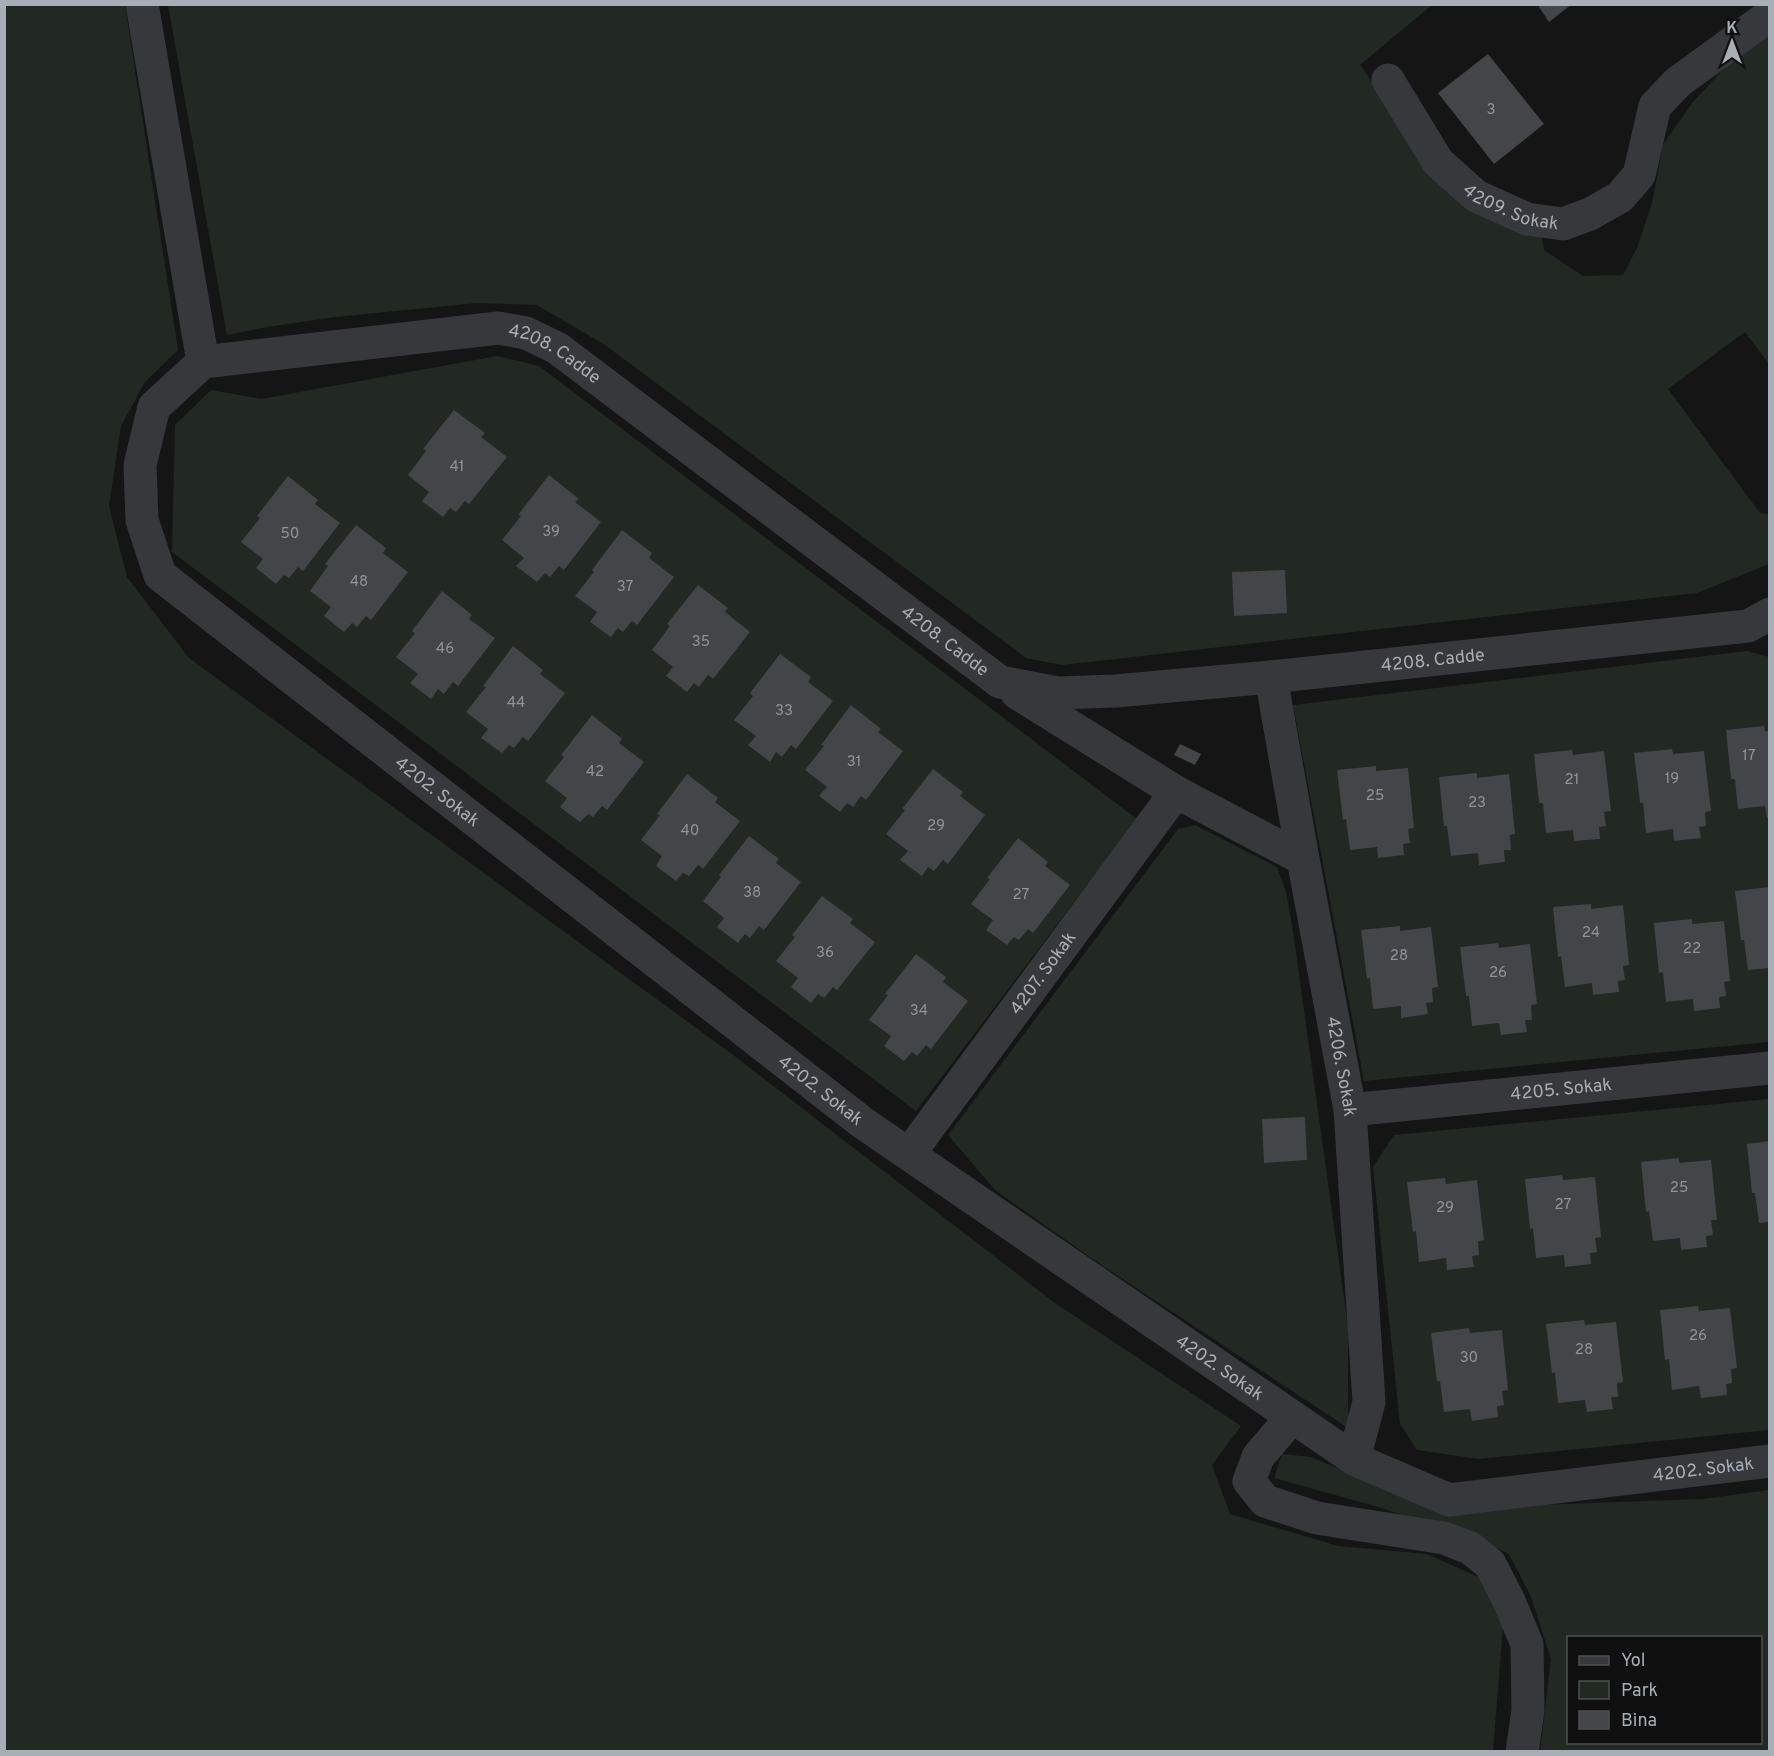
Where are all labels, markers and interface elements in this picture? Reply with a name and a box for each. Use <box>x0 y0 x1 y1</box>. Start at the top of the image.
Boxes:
north arrow <box>1702 12 1762 72</box>
text: K <box>1726 19 1738 39</box>
house number: 3 <box>1486 101 1496 120</box>
street label: 4209. Sokak <box>1457 179 1560 236</box>
street label: 4208. Cadde <box>506 320 605 390</box>
house number: 41 <box>450 458 464 477</box>
house number: 39 <box>542 523 560 542</box>
house number: 50 <box>281 525 299 544</box>
house number: 48 <box>350 573 368 592</box>
house number: 37 <box>617 578 634 597</box>
street label: 4208. Cadde <box>896 601 993 682</box>
house number: 35 <box>692 633 710 652</box>
house number: 46 <box>436 640 454 659</box>
street label: 4208. Cadde <box>1380 644 1486 678</box>
house number: 44 <box>507 694 525 713</box>
house number: 33 <box>775 702 793 721</box>
house number: 17 <box>1742 747 1756 766</box>
street label: 4202. Sokak <box>389 752 484 833</box>
house number: 31 <box>847 753 861 772</box>
house number: 42 <box>586 763 604 782</box>
house number: 19 <box>1665 770 1679 789</box>
house number: 21 <box>1565 771 1579 790</box>
house number: 25 <box>1366 787 1384 806</box>
house number: 23 <box>1468 794 1486 813</box>
house number: 29 <box>927 817 945 836</box>
house number: 40 <box>681 822 699 841</box>
house number: 38 <box>743 884 761 903</box>
house number: 27 <box>1013 886 1030 905</box>
house number: 24 <box>1582 924 1600 943</box>
street label: 4207. Sokak <box>1005 928 1082 1020</box>
house number: 22 <box>1683 940 1701 959</box>
house number: 36 <box>816 944 834 963</box>
house number: 28 <box>1390 947 1408 966</box>
house number: 26 <box>1489 964 1507 983</box>
house number: 34 <box>910 1002 928 1021</box>
street label: 4206. Sokak <box>1320 1015 1360 1117</box>
street label: 4202. Sokak <box>773 1051 867 1132</box>
street label: 4205. Sokak <box>1509 1074 1613 1107</box>
house number: 25 <box>1670 1179 1688 1198</box>
house number: 27 <box>1555 1196 1572 1215</box>
house number: 29 <box>1436 1199 1454 1218</box>
house number: 26 <box>1689 1327 1707 1346</box>
street label: 4202. Sokak <box>1171 1330 1268 1407</box>
house number: 28 <box>1575 1341 1593 1360</box>
house number: 30 <box>1460 1349 1478 1368</box>
street label: 4202. Sokak <box>1652 1453 1755 1488</box>
legend <box>1567 1636 1762 1744</box>
text: Yol <box>1621 1650 1646 1673</box>
text: Park <box>1621 1680 1658 1703</box>
text: Bina <box>1621 1710 1657 1733</box>

